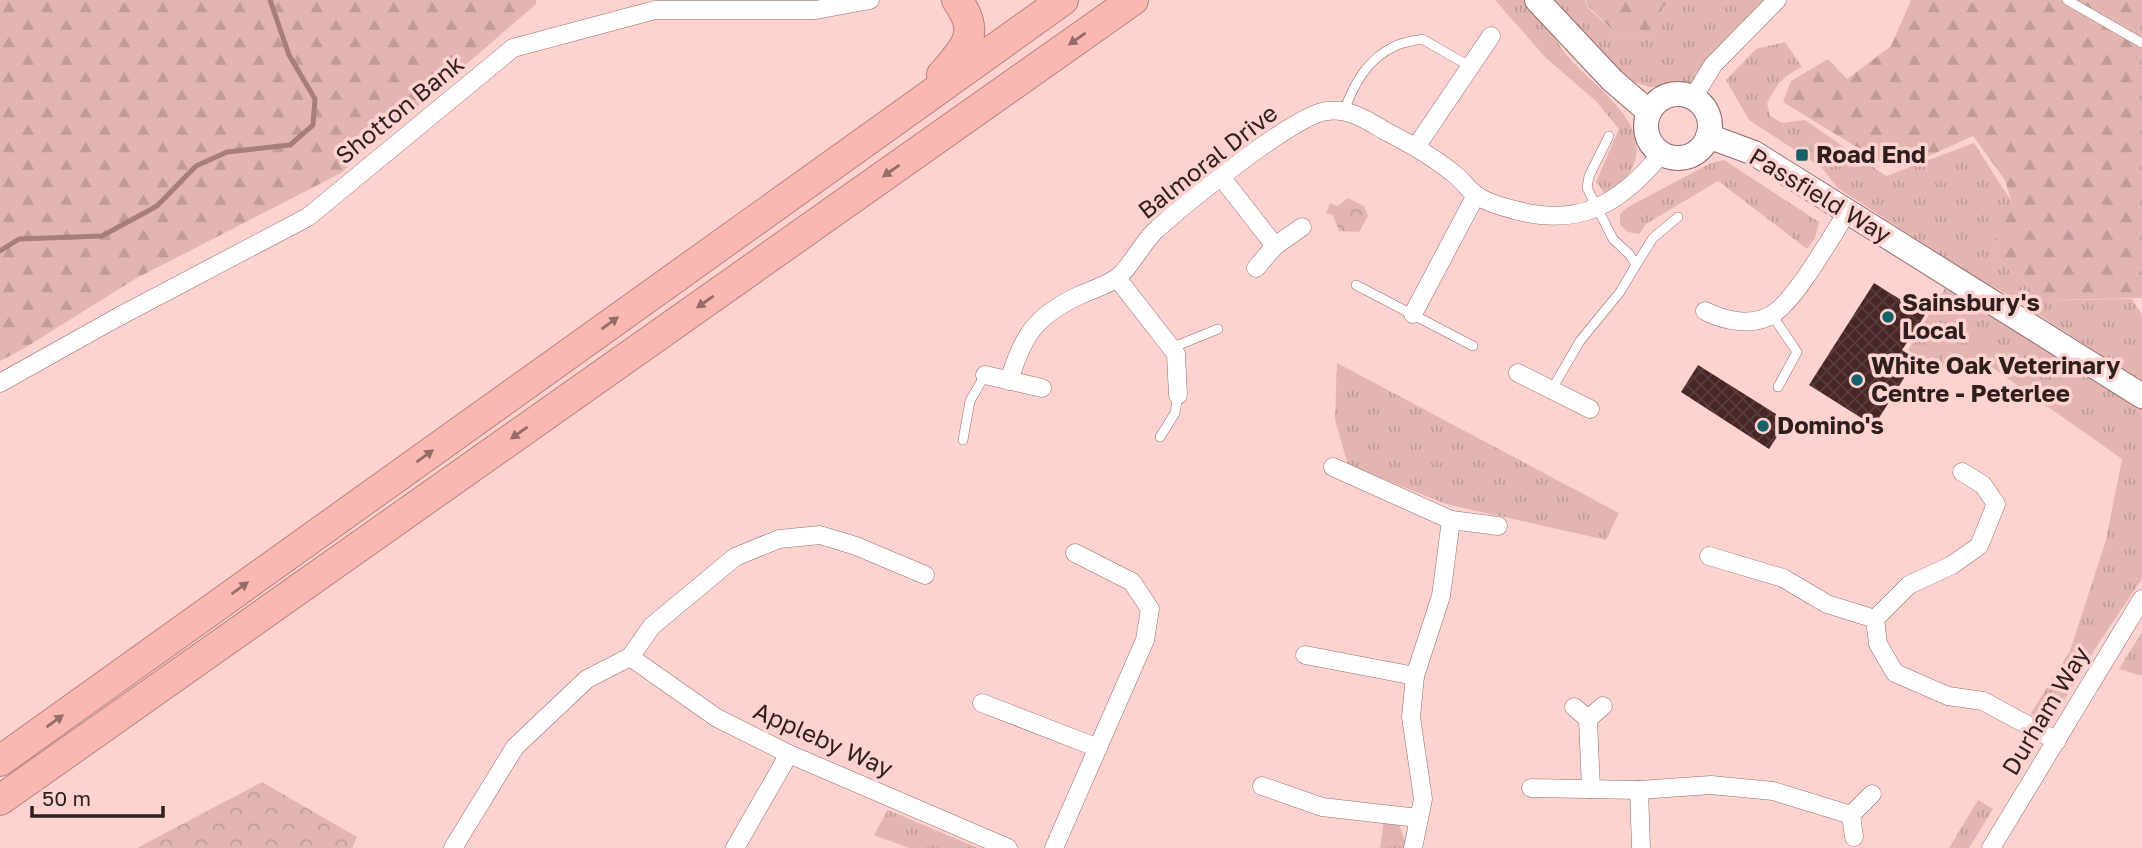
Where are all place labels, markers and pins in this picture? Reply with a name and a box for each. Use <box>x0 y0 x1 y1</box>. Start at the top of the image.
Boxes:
place label: Road End <box>1816 139 1926 168</box>
marker: Road End <box>1794 147 1810 163</box>
place label: Sainsbury's Local <box>1902 287 2040 344</box>
marker: Sainsbury's Local <box>1880 309 1896 325</box>
place label: White Oak Veterinary Centre - Peterlee <box>1871 350 2121 407</box>
marker: White Oak Veterinary Centre - Peterlee <box>1849 372 1865 388</box>
place label: Domino's <box>1777 410 1884 439</box>
marker: Domino's <box>1755 418 1771 434</box>

